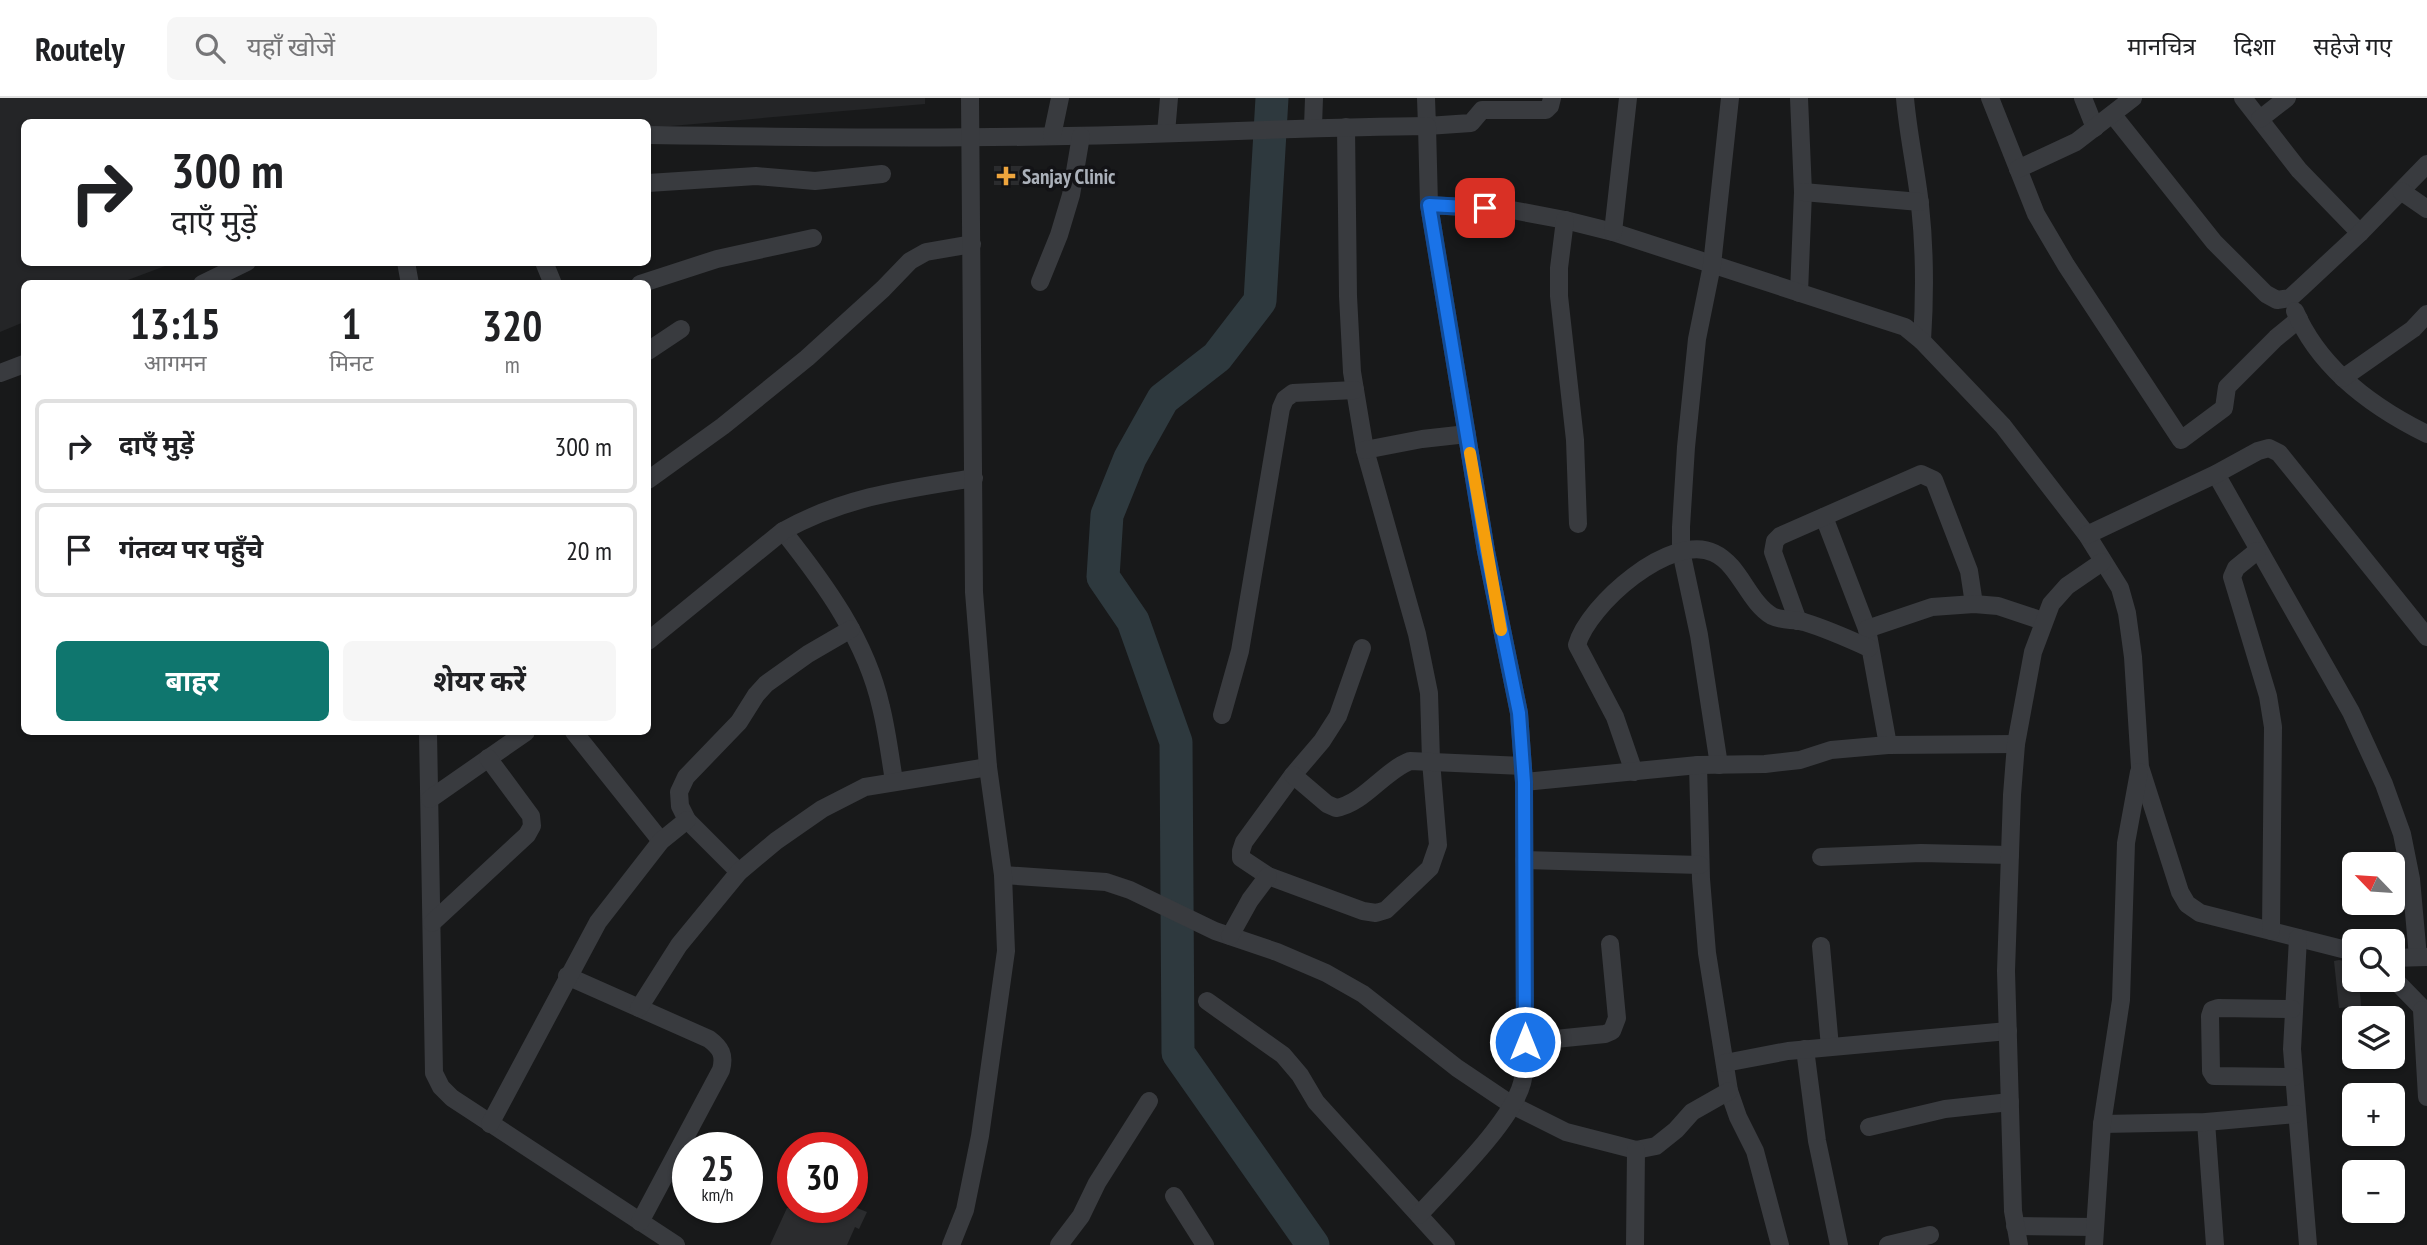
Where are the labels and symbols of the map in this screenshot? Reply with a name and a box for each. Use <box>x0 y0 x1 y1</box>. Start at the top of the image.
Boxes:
place label: Sanjay Clinic <box>1022 163 1116 190</box>
marker: Sanjay Clinic <box>996 166 1016 186</box>
pin <box>1455 178 1515 238</box>
north arrow <box>2342 852 2404 915</box>
position arrow <box>1488 1005 1562 1079</box>
speed limit sign: 30 <box>777 1132 868 1223</box>

